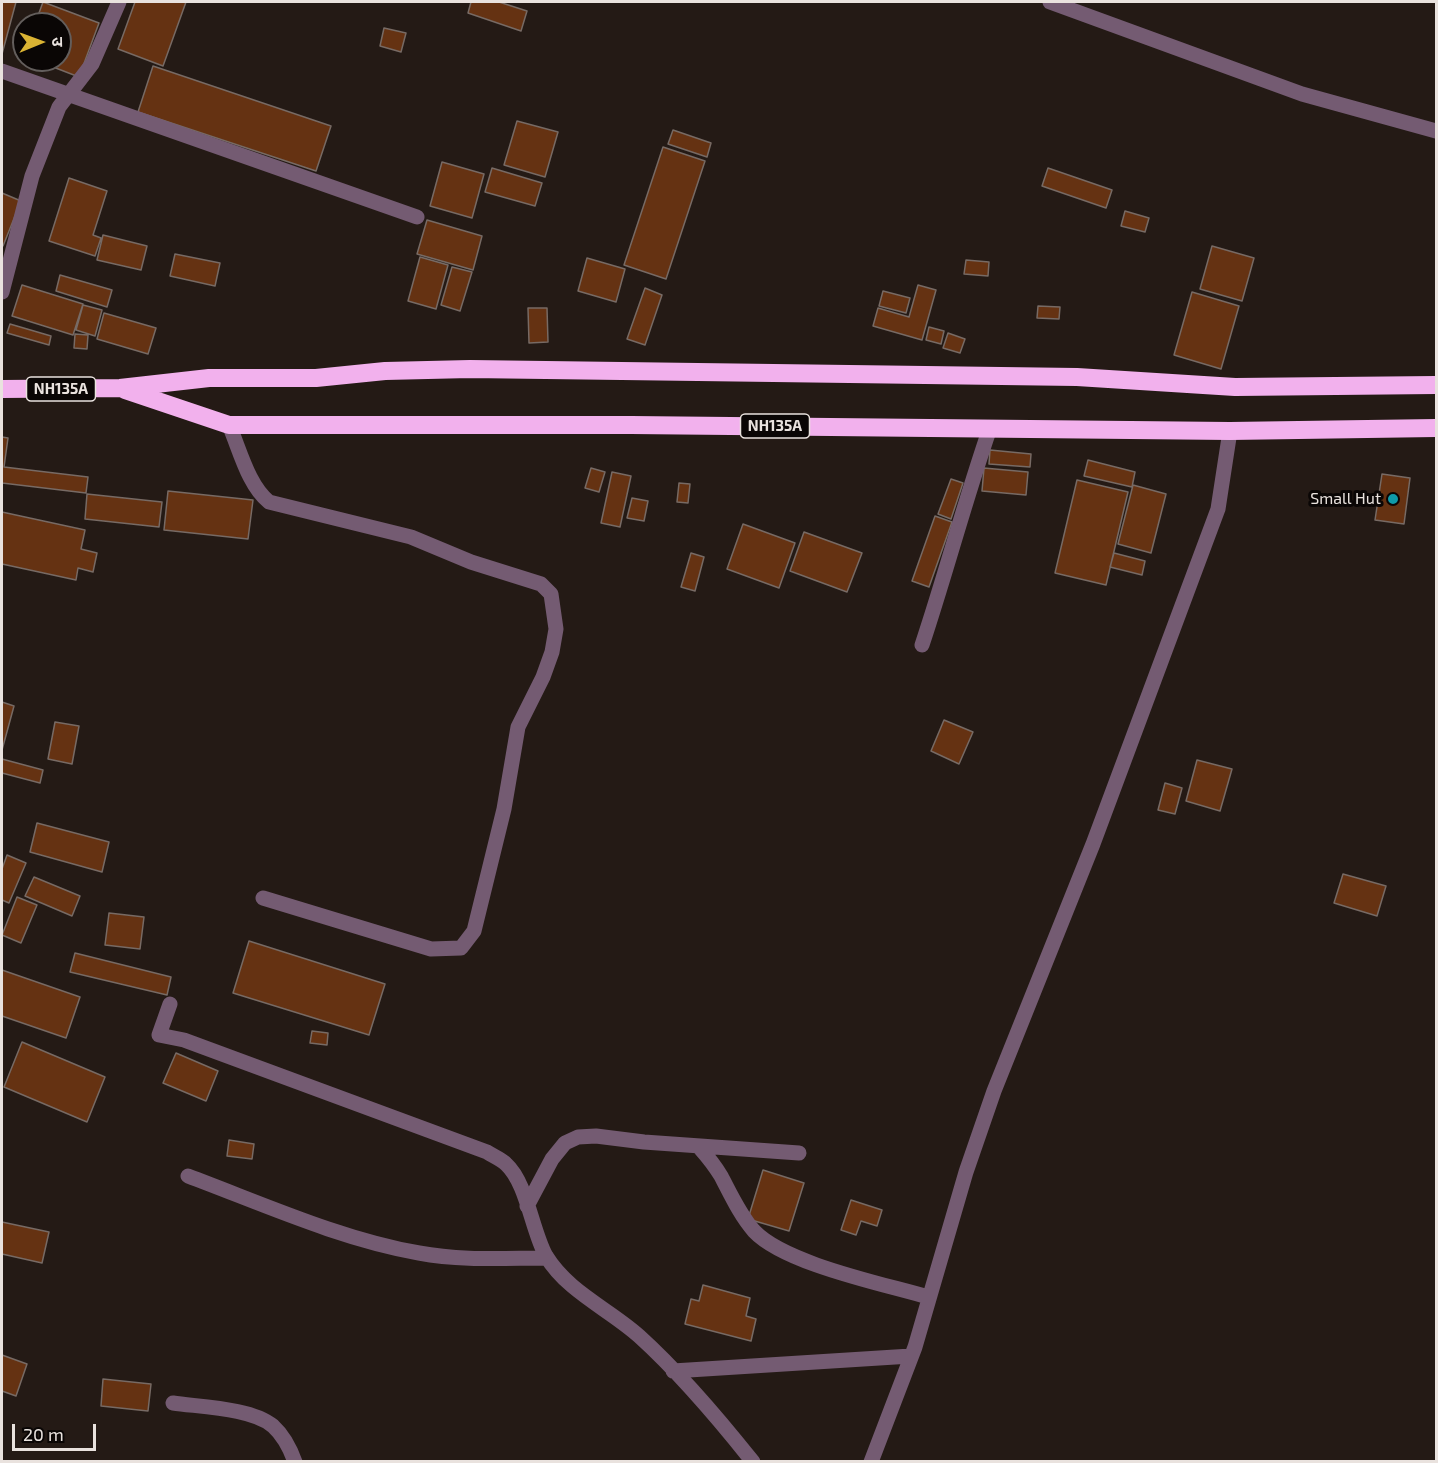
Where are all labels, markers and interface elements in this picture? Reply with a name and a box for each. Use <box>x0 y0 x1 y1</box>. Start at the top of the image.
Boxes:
north arrow <box>12 12 72 72</box>
text: उ <box>49 37 68 47</box>
road number: NH135A <box>26 377 96 401</box>
road number: NH135A <box>740 414 810 438</box>
place label: Small Hut <box>1310 489 1381 509</box>
marker: Small Hut <box>1386 492 1400 506</box>
scale bar <box>15 1412 99 1450</box>
text: 20 m <box>23 1423 64 1445</box>

